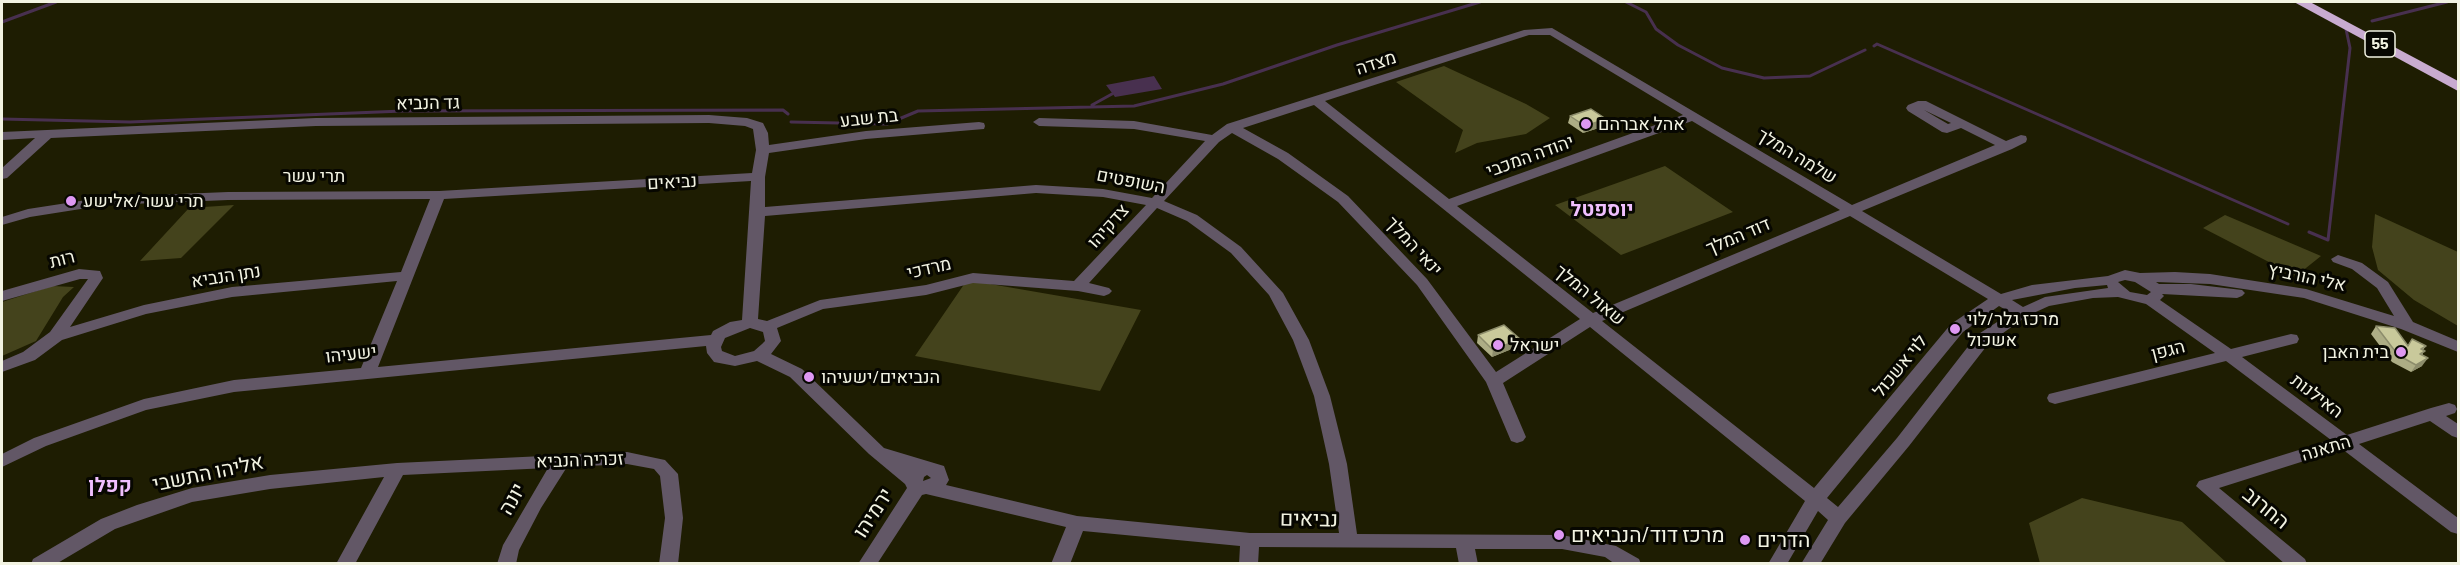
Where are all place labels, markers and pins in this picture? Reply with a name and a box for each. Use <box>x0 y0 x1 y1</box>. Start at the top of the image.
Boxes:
place label: אהל אברהם <box>1598 113 1685 135</box>
marker: אהל אברהם <box>1579 117 1593 131</box>
place label: תרי עשר/אלישע <box>83 190 204 212</box>
marker: תרי עשר/אלישע <box>64 194 78 208</box>
place label: מרכז גלר/לוי אשכול <box>1967 308 2059 350</box>
marker: מרכז גלר/לוי אשכול <box>1948 322 1962 336</box>
place label: ישראל <box>1510 334 1559 356</box>
marker: ישראל <box>1491 338 1505 352</box>
place label: בית האבן <box>2322 341 2389 363</box>
marker: בית האבן <box>2394 345 2408 359</box>
place label: הנביאים/ישעיהו <box>821 366 940 388</box>
marker: הנביאים/ישעיהו <box>802 370 816 384</box>
place label: מרכז דוד/הנביאים <box>1571 522 1725 548</box>
place label: הדרים <box>1757 527 1810 553</box>
marker: מרכז דוד/הנביאים <box>1552 528 1566 542</box>
marker: הדרים <box>1738 533 1752 547</box>

